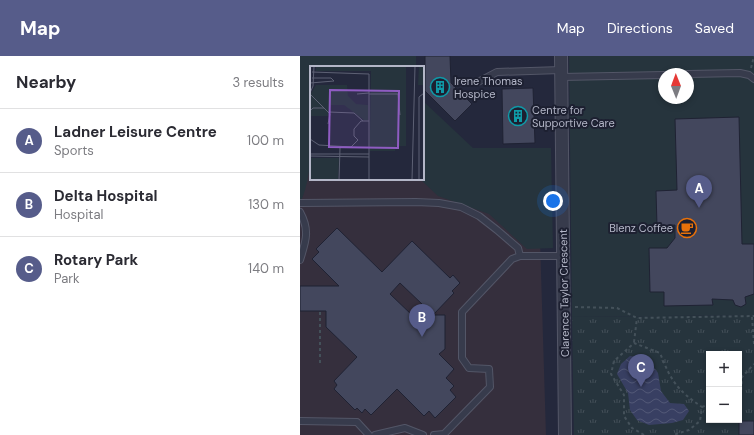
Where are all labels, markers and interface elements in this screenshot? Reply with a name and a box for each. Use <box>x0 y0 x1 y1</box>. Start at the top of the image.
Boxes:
text: Map <box>20 16 60 41</box>
text: Map <box>557 19 585 37</box>
text: Directions <box>607 19 673 37</box>
text: Saved <box>695 19 734 37</box>
inset map <box>310 66 424 180</box>
north arrow <box>658 68 694 104</box>
text: Nearby <box>16 71 76 93</box>
text: 3 results <box>232 74 284 91</box>
place label: Irene Thomas Hospice <box>454 74 523 101</box>
building icon: Irene Thomas Hospice <box>429 76 451 98</box>
place label: Centre for Supportive Care <box>532 103 615 130</box>
building icon: Centre for Supportive Care <box>507 105 529 127</box>
text: Ladner Leisure Centre <box>54 122 217 142</box>
text: A <box>24 132 34 149</box>
text: 100 m <box>247 132 284 149</box>
text: Sports <box>54 142 94 159</box>
pin: A <box>686 175 712 208</box>
text: Delta Hospital <box>54 186 158 206</box>
your location <box>543 191 563 211</box>
text: B <box>25 196 33 213</box>
text: 130 m <box>248 196 284 213</box>
text: Hospital <box>54 206 103 223</box>
cafe icon: Blenz Coffee <box>676 217 698 239</box>
place label: Blenz Coffee <box>609 221 673 235</box>
street label: Clarence Taylor Crescent <box>556 229 572 357</box>
text: Rotary Park <box>54 250 138 270</box>
text: C <box>24 260 34 277</box>
text: 140 m <box>248 260 284 277</box>
text: Park <box>54 270 80 287</box>
pin: B <box>409 304 435 337</box>
map controls <box>706 351 742 423</box>
button: + <box>706 351 742 387</box>
pin: C <box>628 354 654 387</box>
button: − <box>706 387 742 423</box>

